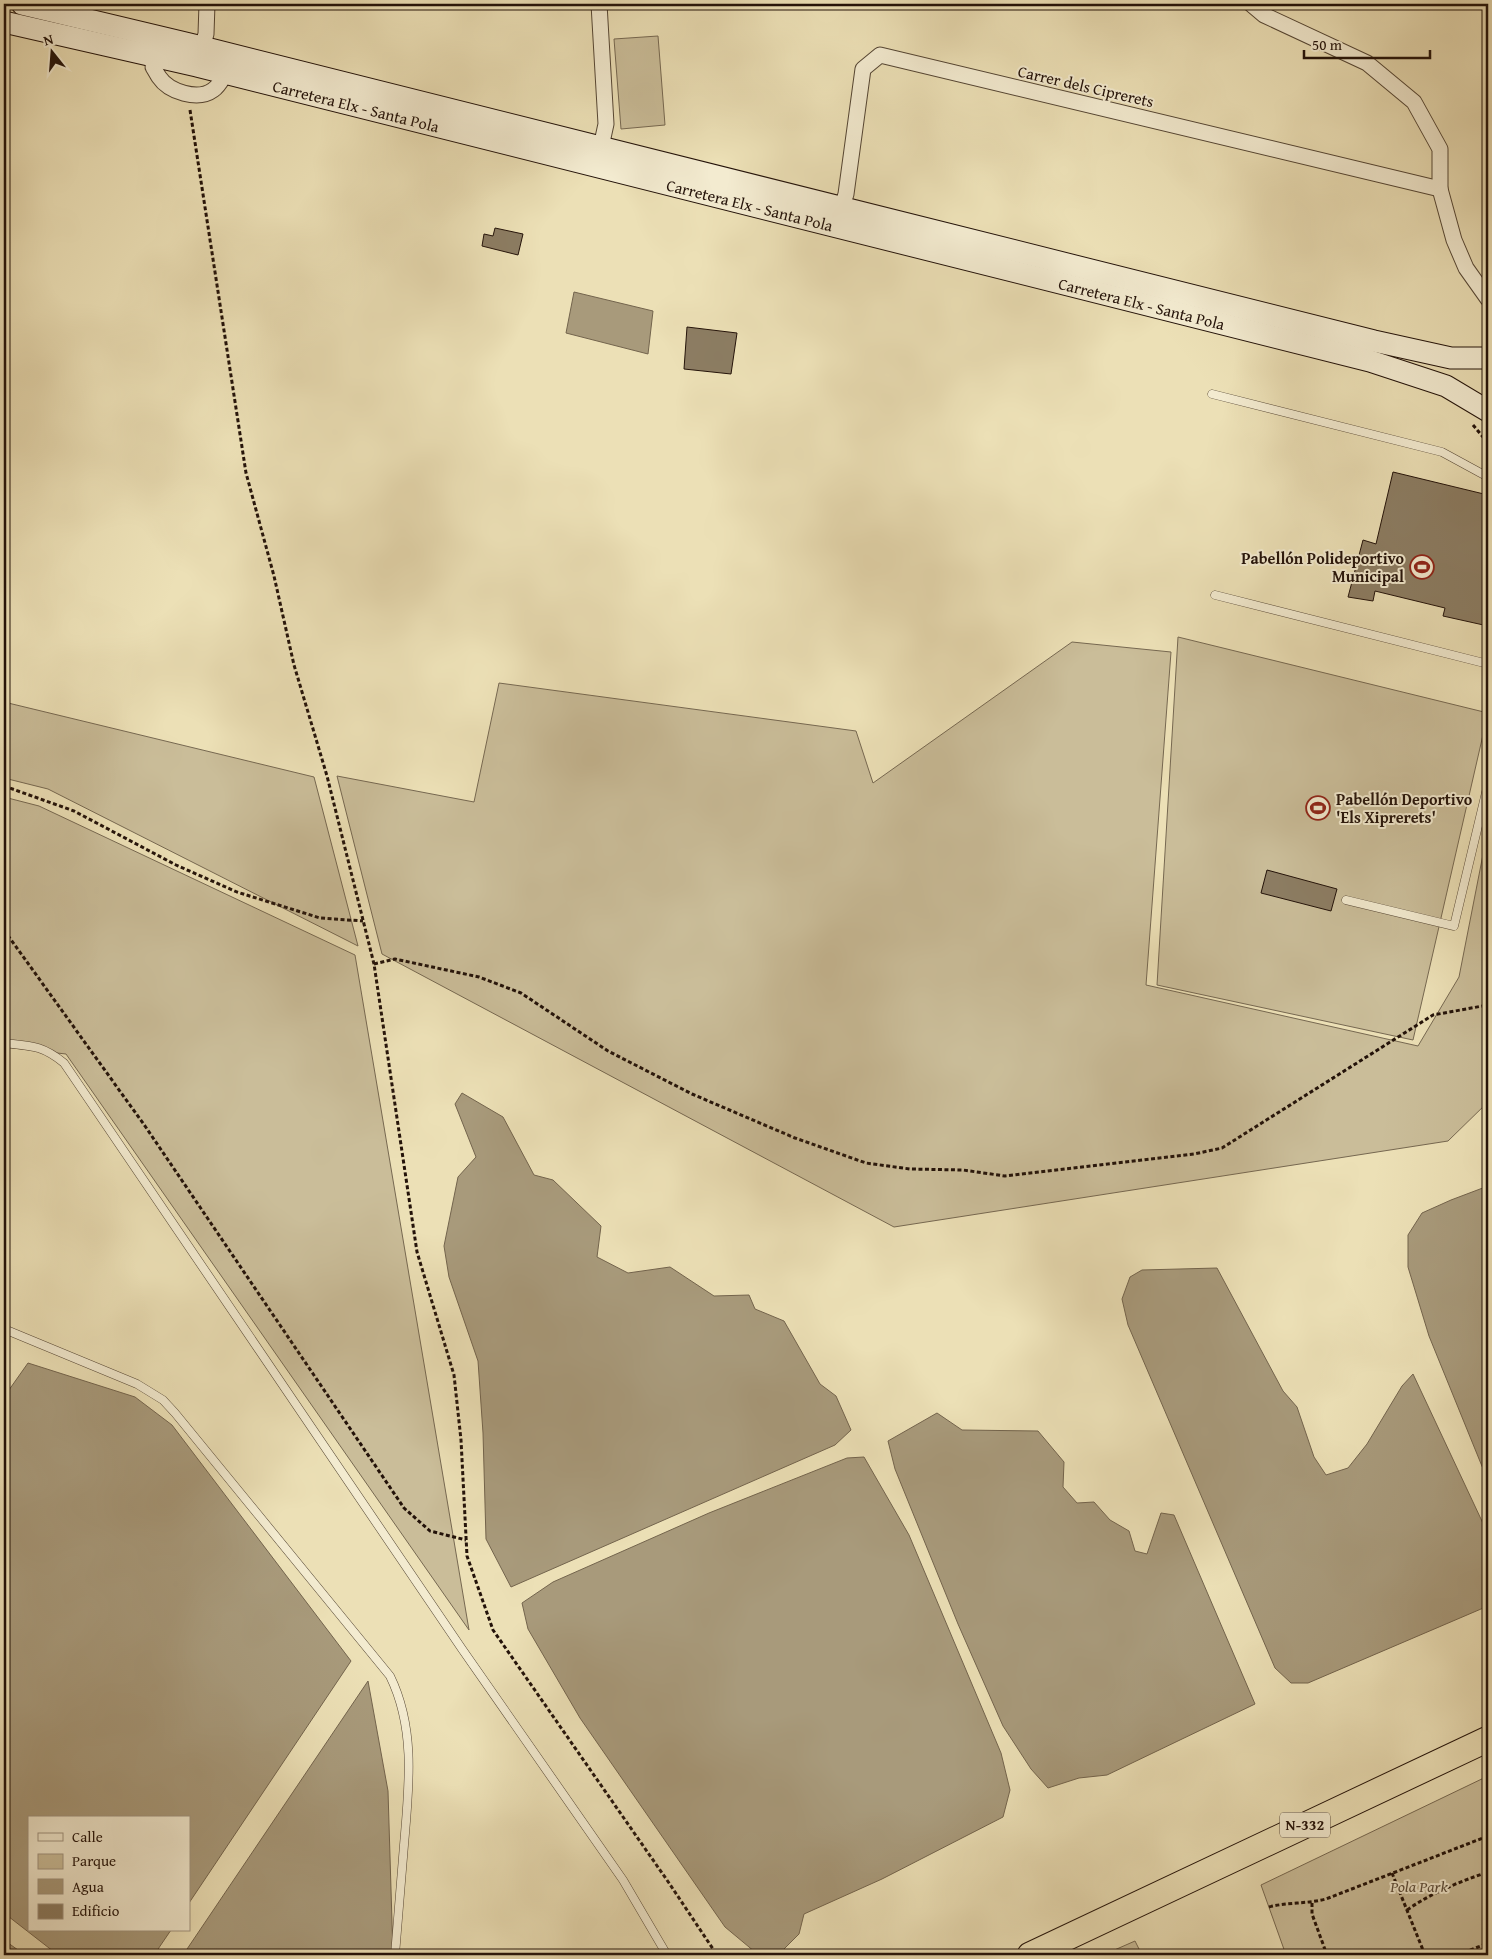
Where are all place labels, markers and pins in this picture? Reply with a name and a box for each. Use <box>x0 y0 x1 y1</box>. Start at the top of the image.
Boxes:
place label: Pabellón Polideportivo Municipal <box>1241 546 1404 588</box>
sports icon: Pabellón Polideportivo Municipal <box>1409 554 1435 580</box>
place label: Pabellón Deportivo 'Els Xiprerets' <box>1336 787 1473 829</box>
sports icon: Pabellón Deportivo 'Els Xiprerets' <box>1305 795 1331 821</box>

